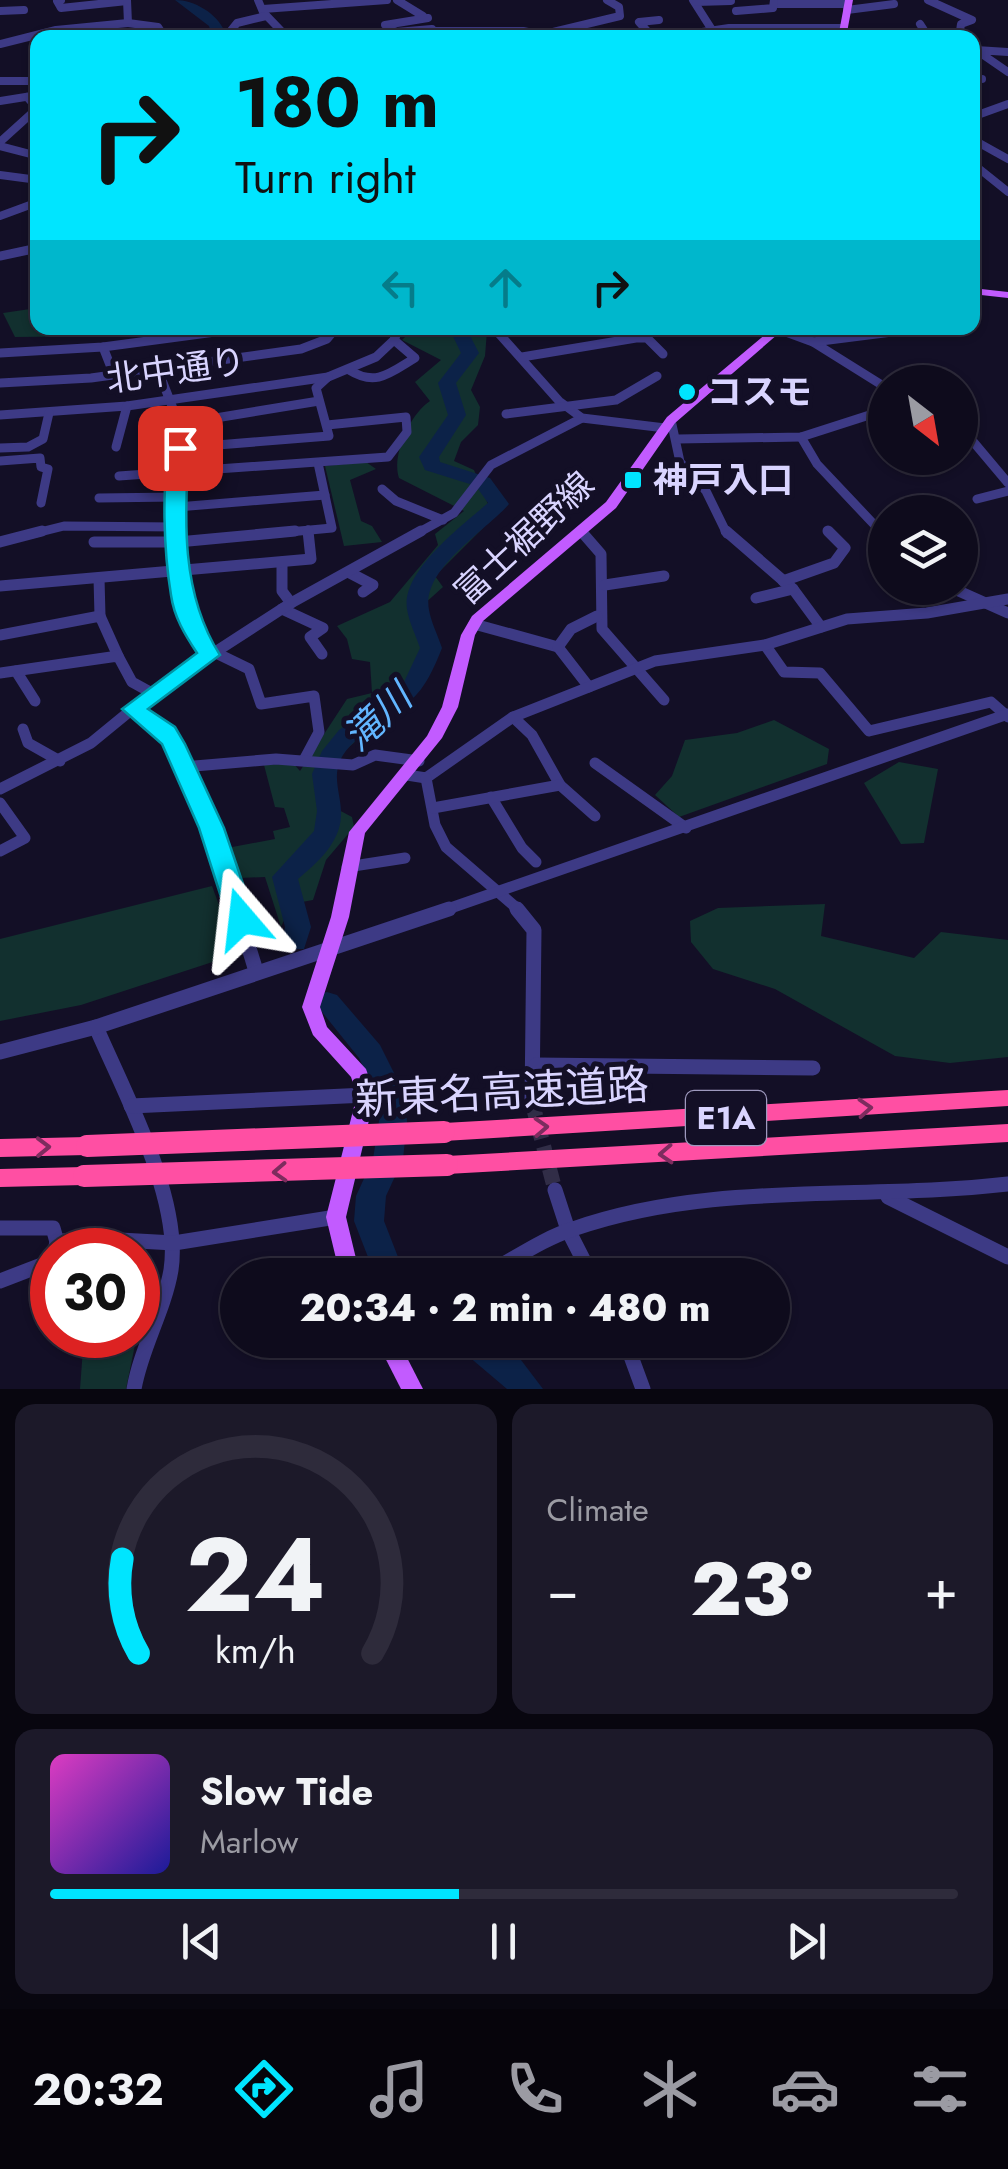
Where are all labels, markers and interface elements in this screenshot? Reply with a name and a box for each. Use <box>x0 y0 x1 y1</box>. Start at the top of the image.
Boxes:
text: 180 m <box>235 52 439 153</box>
icon: right <box>70 70 200 200</box>
text: Turn right <box>235 145 416 210</box>
icon: left <box>373 260 428 315</box>
icon: ahead <box>478 260 533 315</box>
icon: right <box>583 260 638 315</box>
street label: 北中通り <box>103 336 249 404</box>
north arrow <box>868 365 978 475</box>
map controls <box>868 365 978 605</box>
place label: コスモ <box>707 367 812 417</box>
marker: コスモ <box>676 381 698 403</box>
pin <box>138 406 223 491</box>
icon: arrive <box>153 421 208 476</box>
place label: 神戸入口 <box>653 455 793 505</box>
street label: 富士裾野線 <box>443 460 605 616</box>
marker: 神戸入口 <box>622 469 644 491</box>
button: layers <box>868 495 978 605</box>
water label: 滝川 <box>330 668 426 763</box>
position arrow <box>190 867 294 971</box>
street label: 新東名高速道路 <box>354 1054 650 1130</box>
road number: E1A <box>686 1091 766 1145</box>
one-way arrow <box>858 1098 874 1120</box>
one-way arrow <box>534 1117 550 1138</box>
one-way arrow <box>36 1136 52 1158</box>
one-way arrow <box>658 1143 674 1164</box>
one-way arrow <box>272 1161 288 1182</box>
speed limit sign: 30 <box>30 1228 160 1358</box>
text: 20:34 · 2 min · 480 m <box>300 1280 710 1335</box>
text: Climate <box>547 1487 649 1533</box>
text: 24 <box>185 1500 326 1650</box>
text: 23° <box>691 1535 813 1643</box>
text: − <box>547 1550 579 1630</box>
text: + <box>924 1550 958 1630</box>
text: km/h <box>215 1625 296 1676</box>
text: Slow Tide <box>200 1764 373 1819</box>
text: Marlow <box>200 1819 298 1865</box>
icon: previous <box>174 1914 229 1969</box>
icon: pause <box>476 1914 531 1969</box>
icon: next <box>779 1914 834 1969</box>
icon: directions <box>229 2054 299 2124</box>
icon: music <box>364 2054 434 2124</box>
icon: phone <box>500 2054 570 2124</box>
icon: climate <box>635 2054 705 2124</box>
icon: car <box>770 2054 840 2124</box>
icon: filters <box>905 2054 975 2124</box>
text: 20:32 <box>33 2057 164 2122</box>

